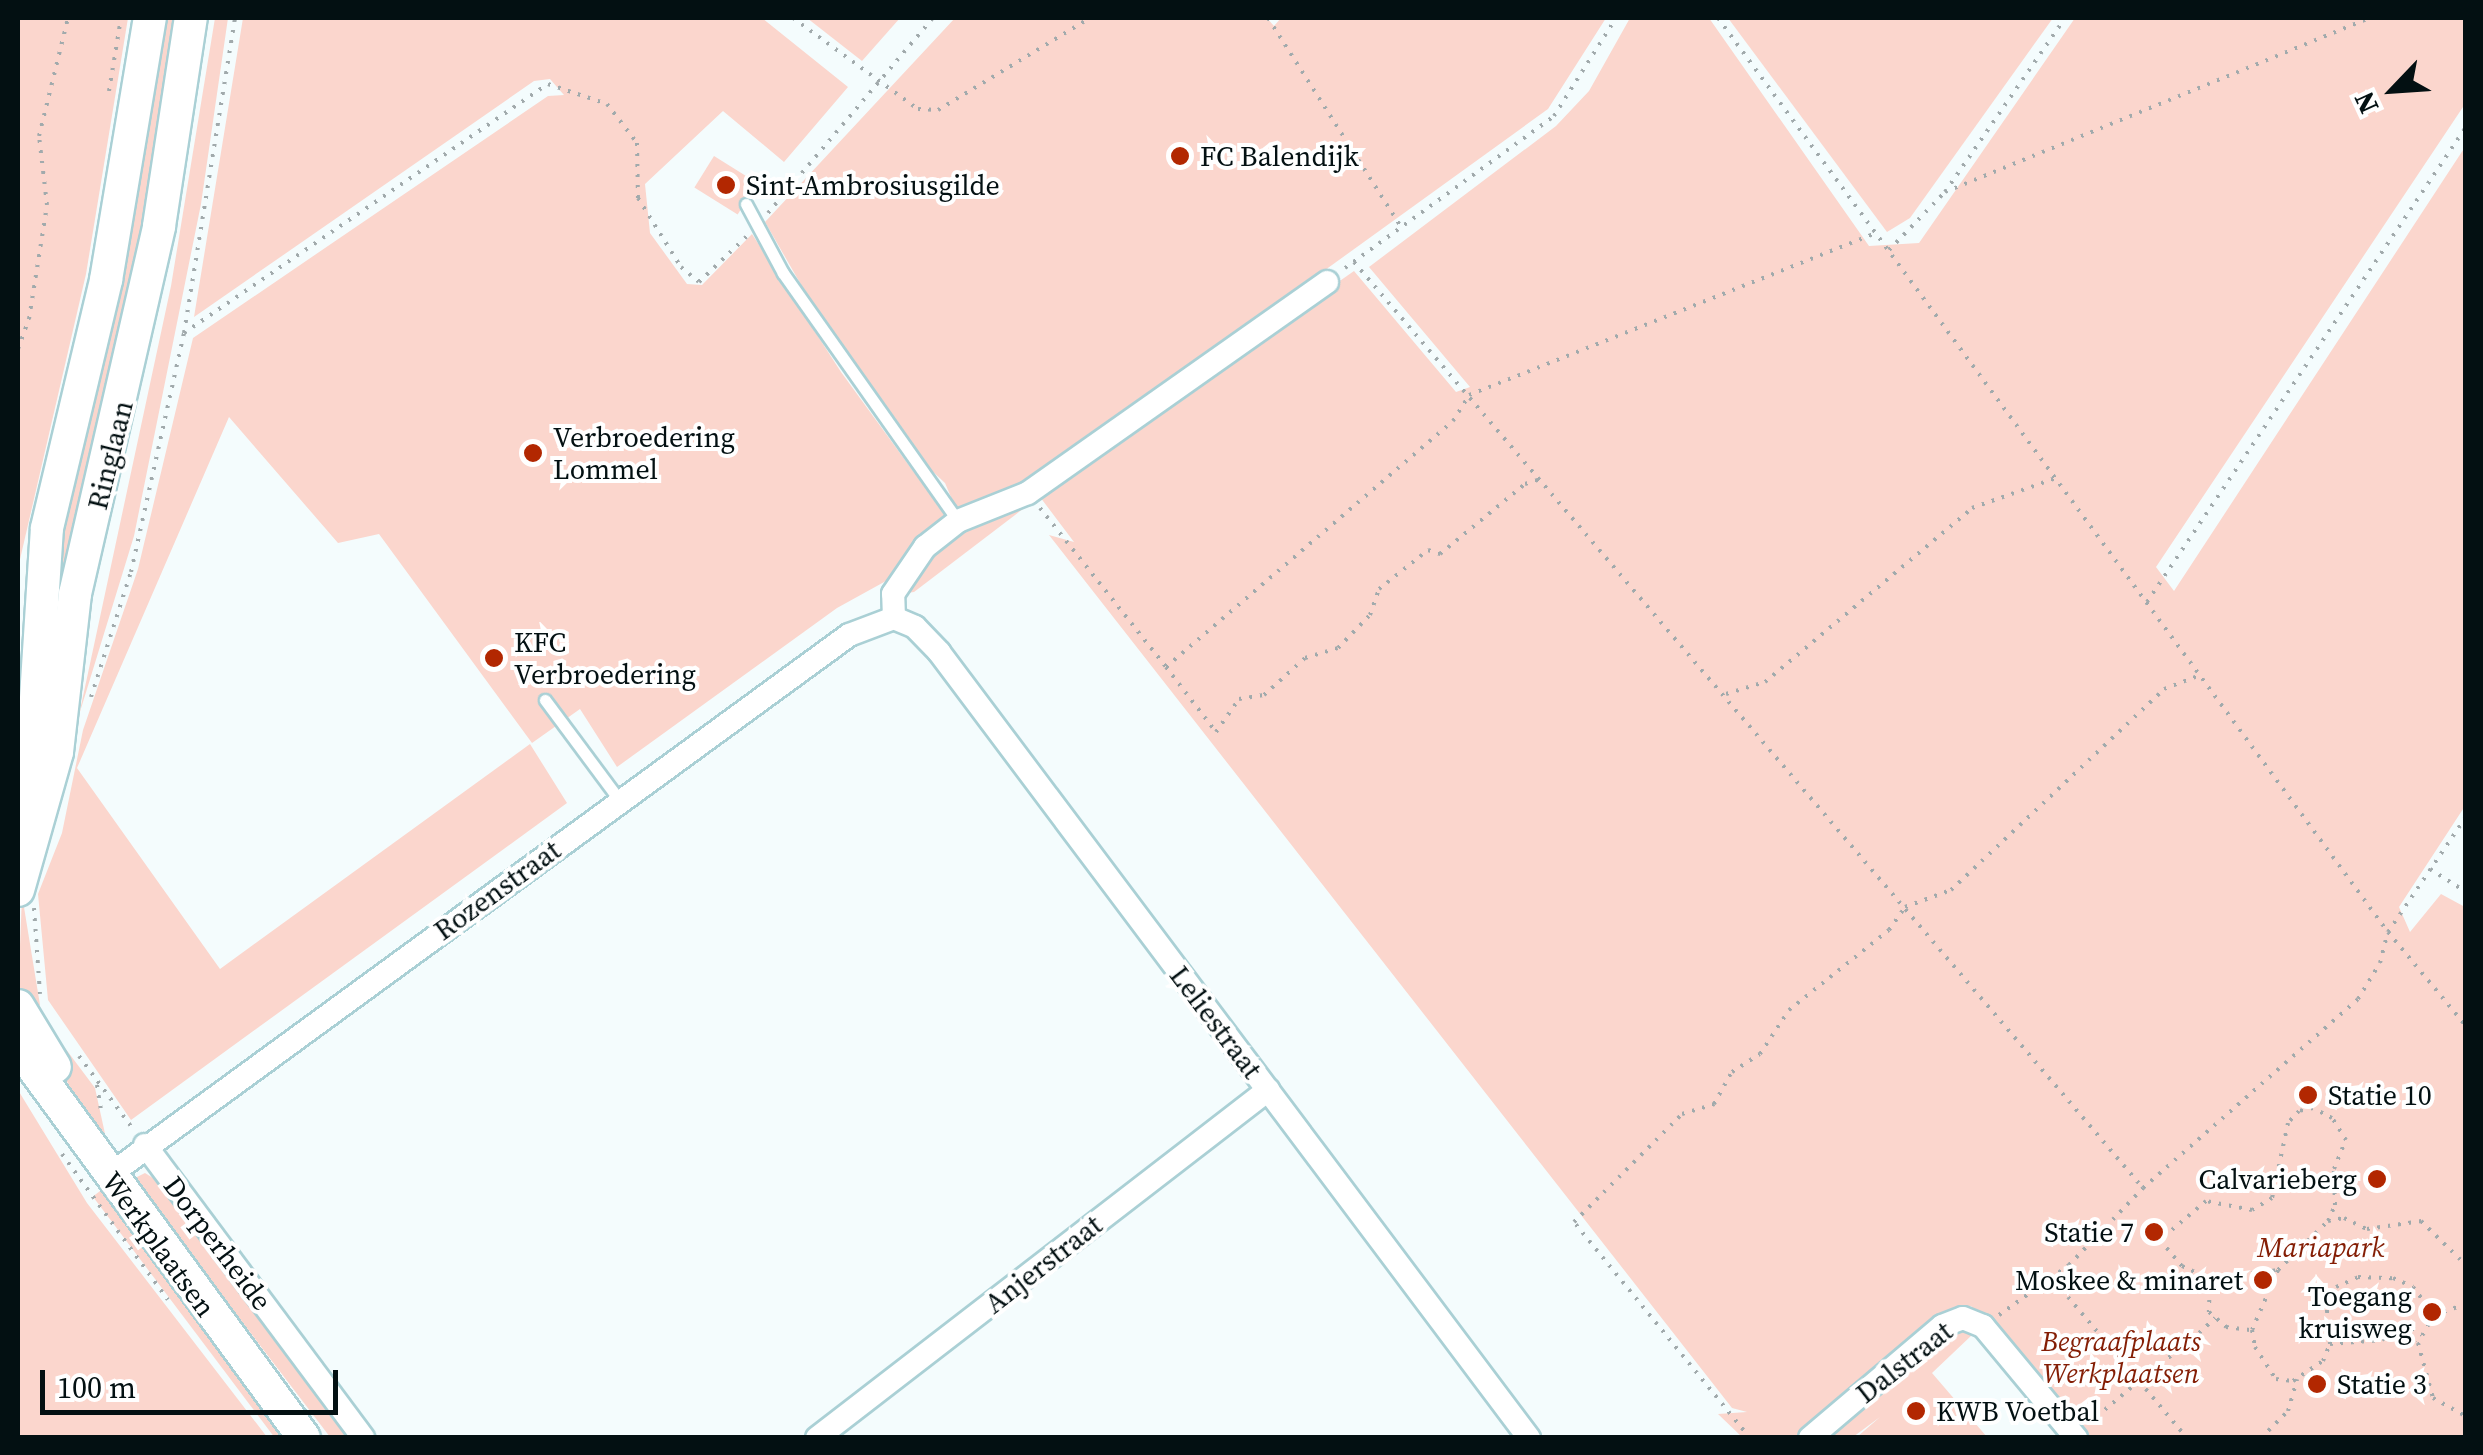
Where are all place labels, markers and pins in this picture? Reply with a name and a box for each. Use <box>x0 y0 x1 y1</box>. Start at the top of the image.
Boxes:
place label: FC Balendijk <box>1200 139 1359 173</box>
marker: FC Balendijk <box>1169 145 1191 167</box>
place label: Sint-Ambrosiusgilde <box>746 168 1000 202</box>
marker: Sint-Ambrosiusgilde <box>715 174 737 196</box>
place label: Verbroedering Lommel <box>553 420 735 486</box>
marker: Verbroedering Lommel <box>522 442 544 464</box>
place label: KFC Verbroedering <box>514 625 696 691</box>
marker: KFC Verbroedering <box>483 647 505 669</box>
place label: Statie 10 <box>2328 1078 2432 1112</box>
marker: Statie 10 <box>2297 1084 2319 1106</box>
place label: Calvarieberg <box>2199 1162 2357 1196</box>
marker: Calvarieberg <box>2366 1168 2388 1190</box>
place label: Statie 7 <box>2044 1215 2134 1249</box>
marker: Statie 7 <box>2143 1221 2165 1243</box>
place label: Moskee & minaret <box>2015 1263 2243 1297</box>
marker: Moskee & minaret <box>2252 1269 2274 1291</box>
place label: Toegang kruisweg <box>2298 1279 2412 1345</box>
marker: Toegang kruisweg <box>2421 1301 2443 1323</box>
place label: Statie 3 <box>2337 1367 2427 1401</box>
marker: Statie 3 <box>2306 1373 2328 1395</box>
place label: KWB Voetbal <box>1936 1394 2100 1428</box>
marker: KWB Voetbal <box>1905 1400 1927 1422</box>

